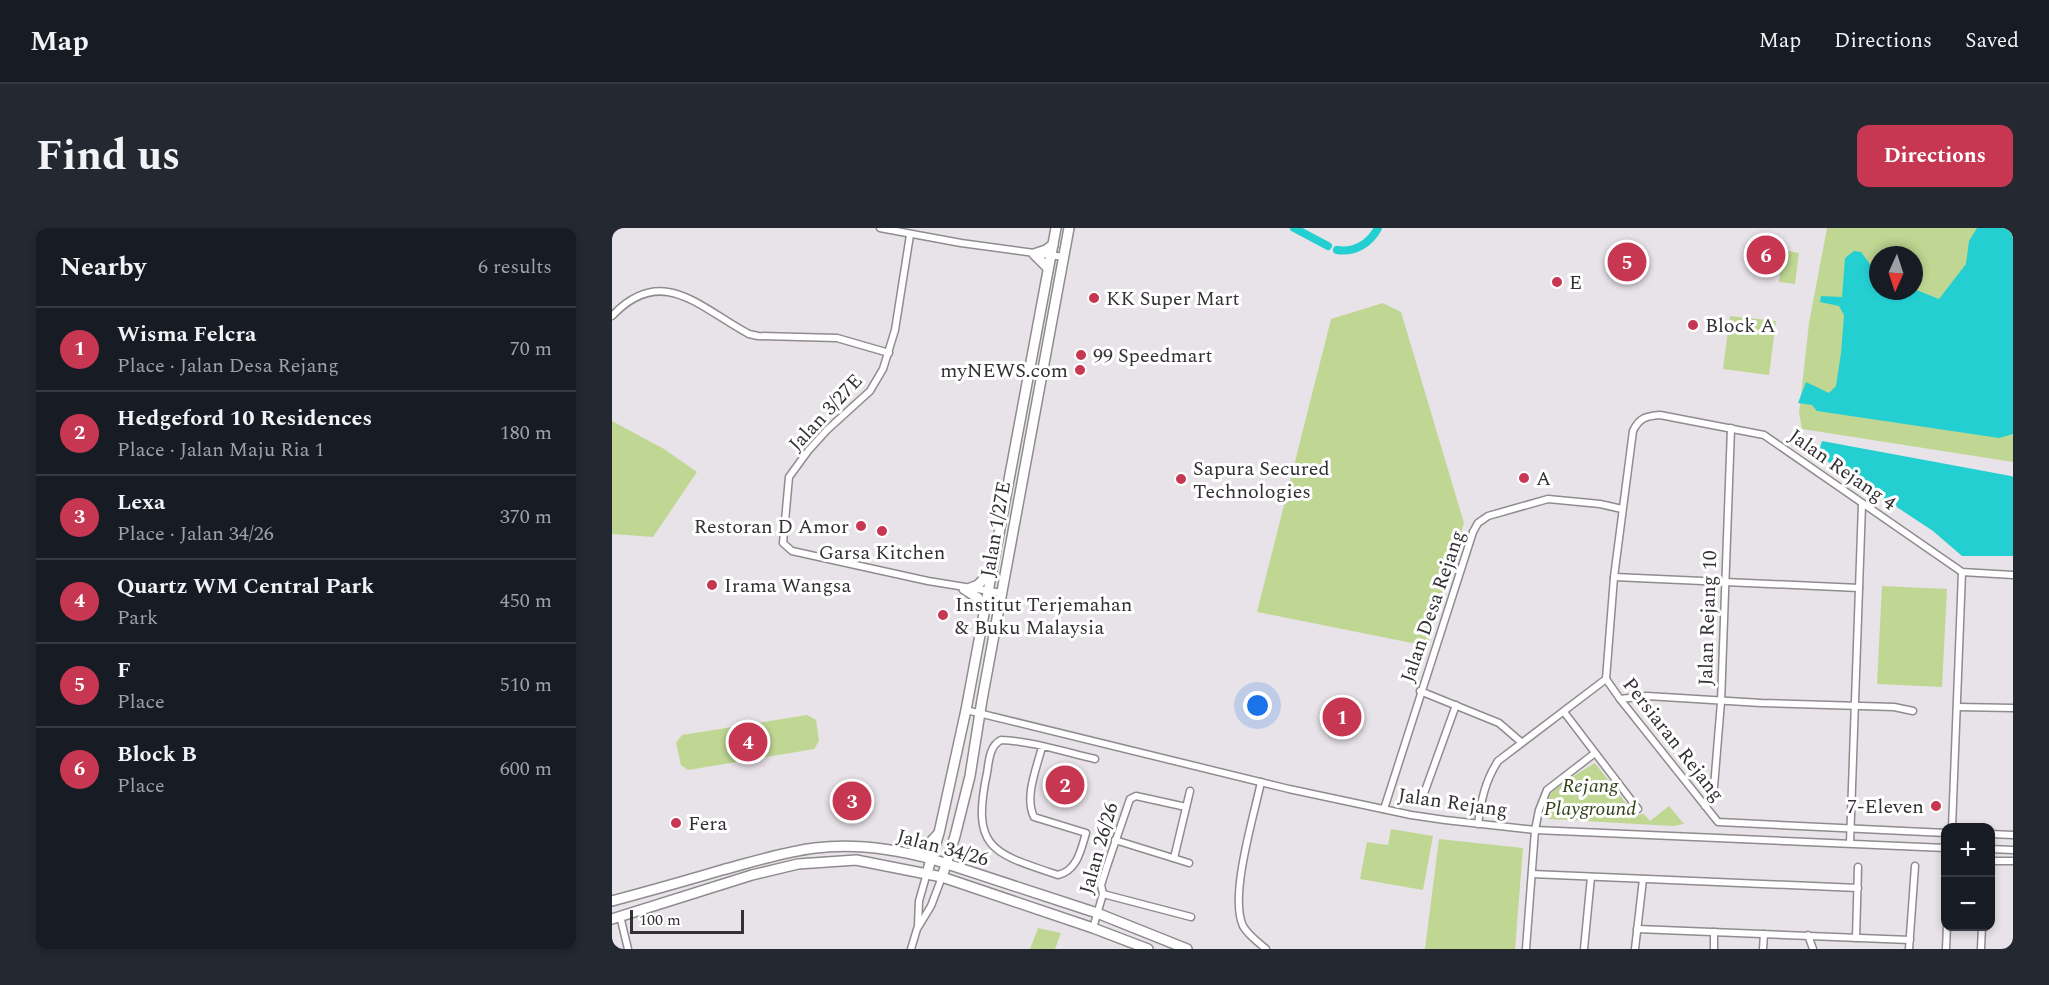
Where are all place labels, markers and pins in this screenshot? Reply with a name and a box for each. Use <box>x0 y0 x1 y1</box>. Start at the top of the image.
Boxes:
pin: 6 <box>1746 232 1786 278</box>
pin: 5 <box>1608 240 1646 285</box>
place label: E <box>1569 268 1582 298</box>
marker: E <box>1550 275 1564 289</box>
place label: KK Super Mart <box>1106 284 1240 314</box>
marker: KK Super Mart <box>1087 291 1101 305</box>
place label: Block A <box>1705 311 1775 341</box>
marker: Block A <box>1686 318 1700 332</box>
place label: 99 Speedmart <box>1093 341 1213 371</box>
marker: 99 Speedmart <box>1074 348 1088 362</box>
place label: myNEWS.com <box>940 356 1068 386</box>
marker: myNEWS.com <box>1073 363 1087 377</box>
place label: Sapura Secured Technologies <box>1193 454 1330 507</box>
place label: A <box>1536 464 1551 494</box>
marker: A <box>1517 471 1531 485</box>
marker: Sapura Secured Technologies <box>1174 472 1188 486</box>
place label: Restoran D Amor <box>694 512 849 542</box>
marker: Restoran D Amor <box>854 519 868 533</box>
marker: Garsa Kitchen <box>875 524 889 538</box>
place label: Garsa Kitchen <box>819 538 945 568</box>
place label: Irama Wangsa <box>724 571 851 601</box>
marker: Irama Wangsa <box>705 578 719 592</box>
place label: Institut Terjemahan & Buku Malaysia <box>955 590 1132 643</box>
marker: Institut Terjemahan & Buku Malaysia <box>936 608 950 622</box>
pin: 1 <box>1322 694 1362 740</box>
pin: 4 <box>728 720 768 764</box>
pin: 2 <box>1046 762 1084 808</box>
pin: 3 <box>832 778 872 824</box>
place label: 7-Eleven <box>1847 792 1924 822</box>
marker: 7-Eleven <box>1929 799 1943 813</box>
place label: Fera <box>688 809 727 839</box>
marker: Fera <box>669 816 683 830</box>

